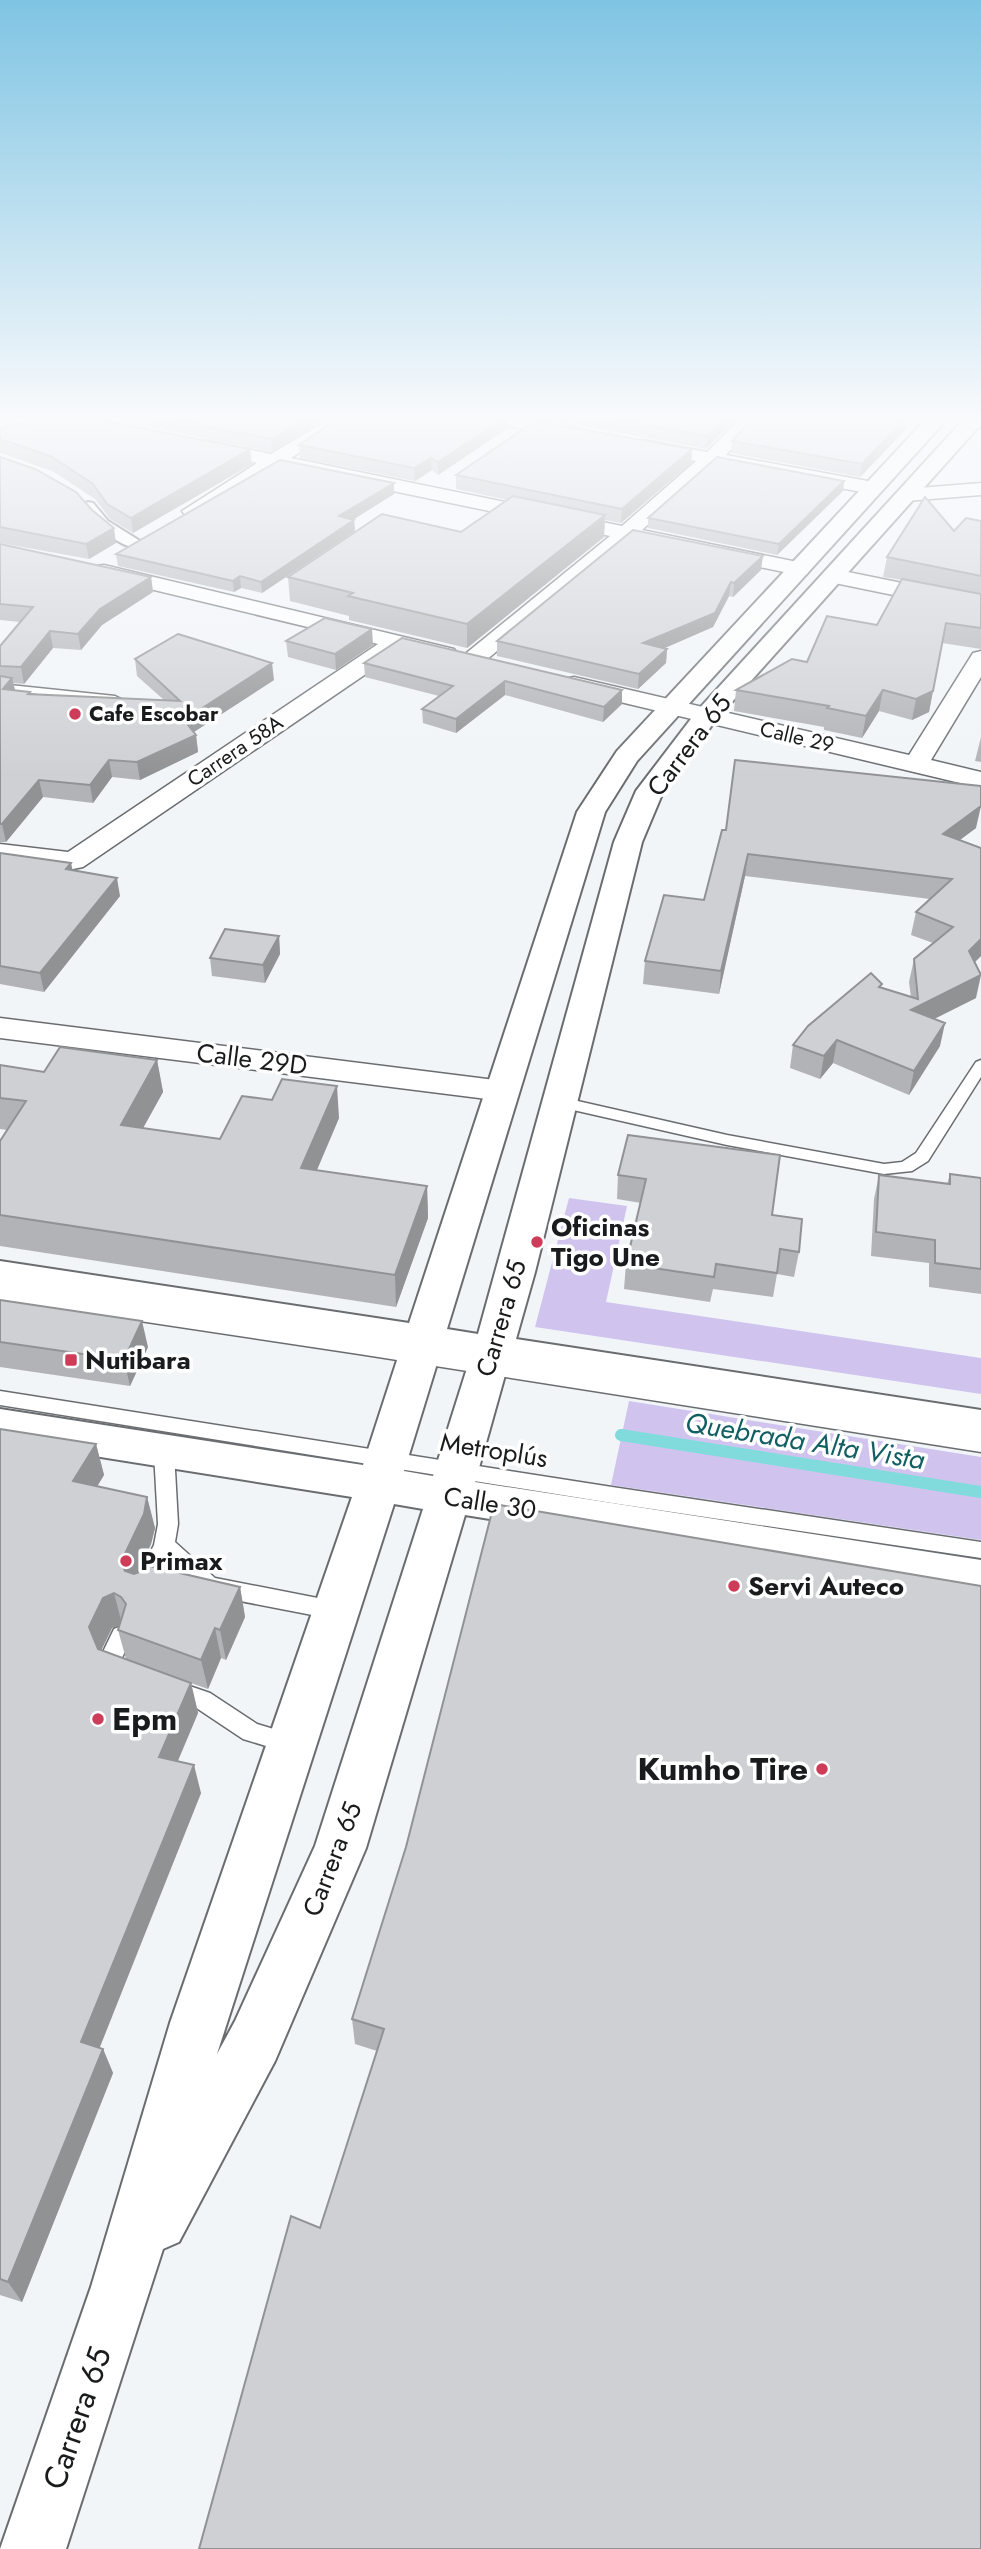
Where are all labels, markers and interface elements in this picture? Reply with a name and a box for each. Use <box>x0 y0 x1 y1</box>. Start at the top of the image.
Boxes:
street label: Carrera 65 <box>638 686 740 804</box>
place label: Cafe Escobar <box>89 699 219 729</box>
marker: Cafe Escobar <box>67 706 83 722</box>
street label: Carrera 58A <box>181 708 289 794</box>
street label: Calle 29 <box>757 714 837 760</box>
street label: Calle 29D <box>195 1033 309 1085</box>
place label: Oficinas Tigo Une <box>551 1208 660 1276</box>
marker: Oficinas Tigo Une <box>529 1234 545 1250</box>
street label: Carrera 65 <box>466 1255 536 1381</box>
place label: Nutibara <box>85 1341 191 1379</box>
marker: Nutibara <box>63 1352 79 1368</box>
water label: Quebrada Alta Vista <box>682 1402 928 1480</box>
street label: Metroplús <box>438 1423 550 1477</box>
street label: Calle 30 <box>441 1477 539 1529</box>
place label: Primax <box>140 1542 223 1580</box>
marker: Primax <box>118 1553 134 1569</box>
place label: Servi Auteco <box>748 1567 904 1605</box>
marker: Servi Auteco <box>726 1578 742 1594</box>
place label: Epm <box>112 1696 177 1742</box>
marker: Epm <box>90 1711 106 1727</box>
place label: Kumho Tire <box>637 1746 808 1792</box>
marker: Kumho Tire <box>814 1761 830 1777</box>
street label: Carrera 65 <box>293 1796 371 1922</box>
street label: Carrera 65 <box>31 2341 123 2495</box>

